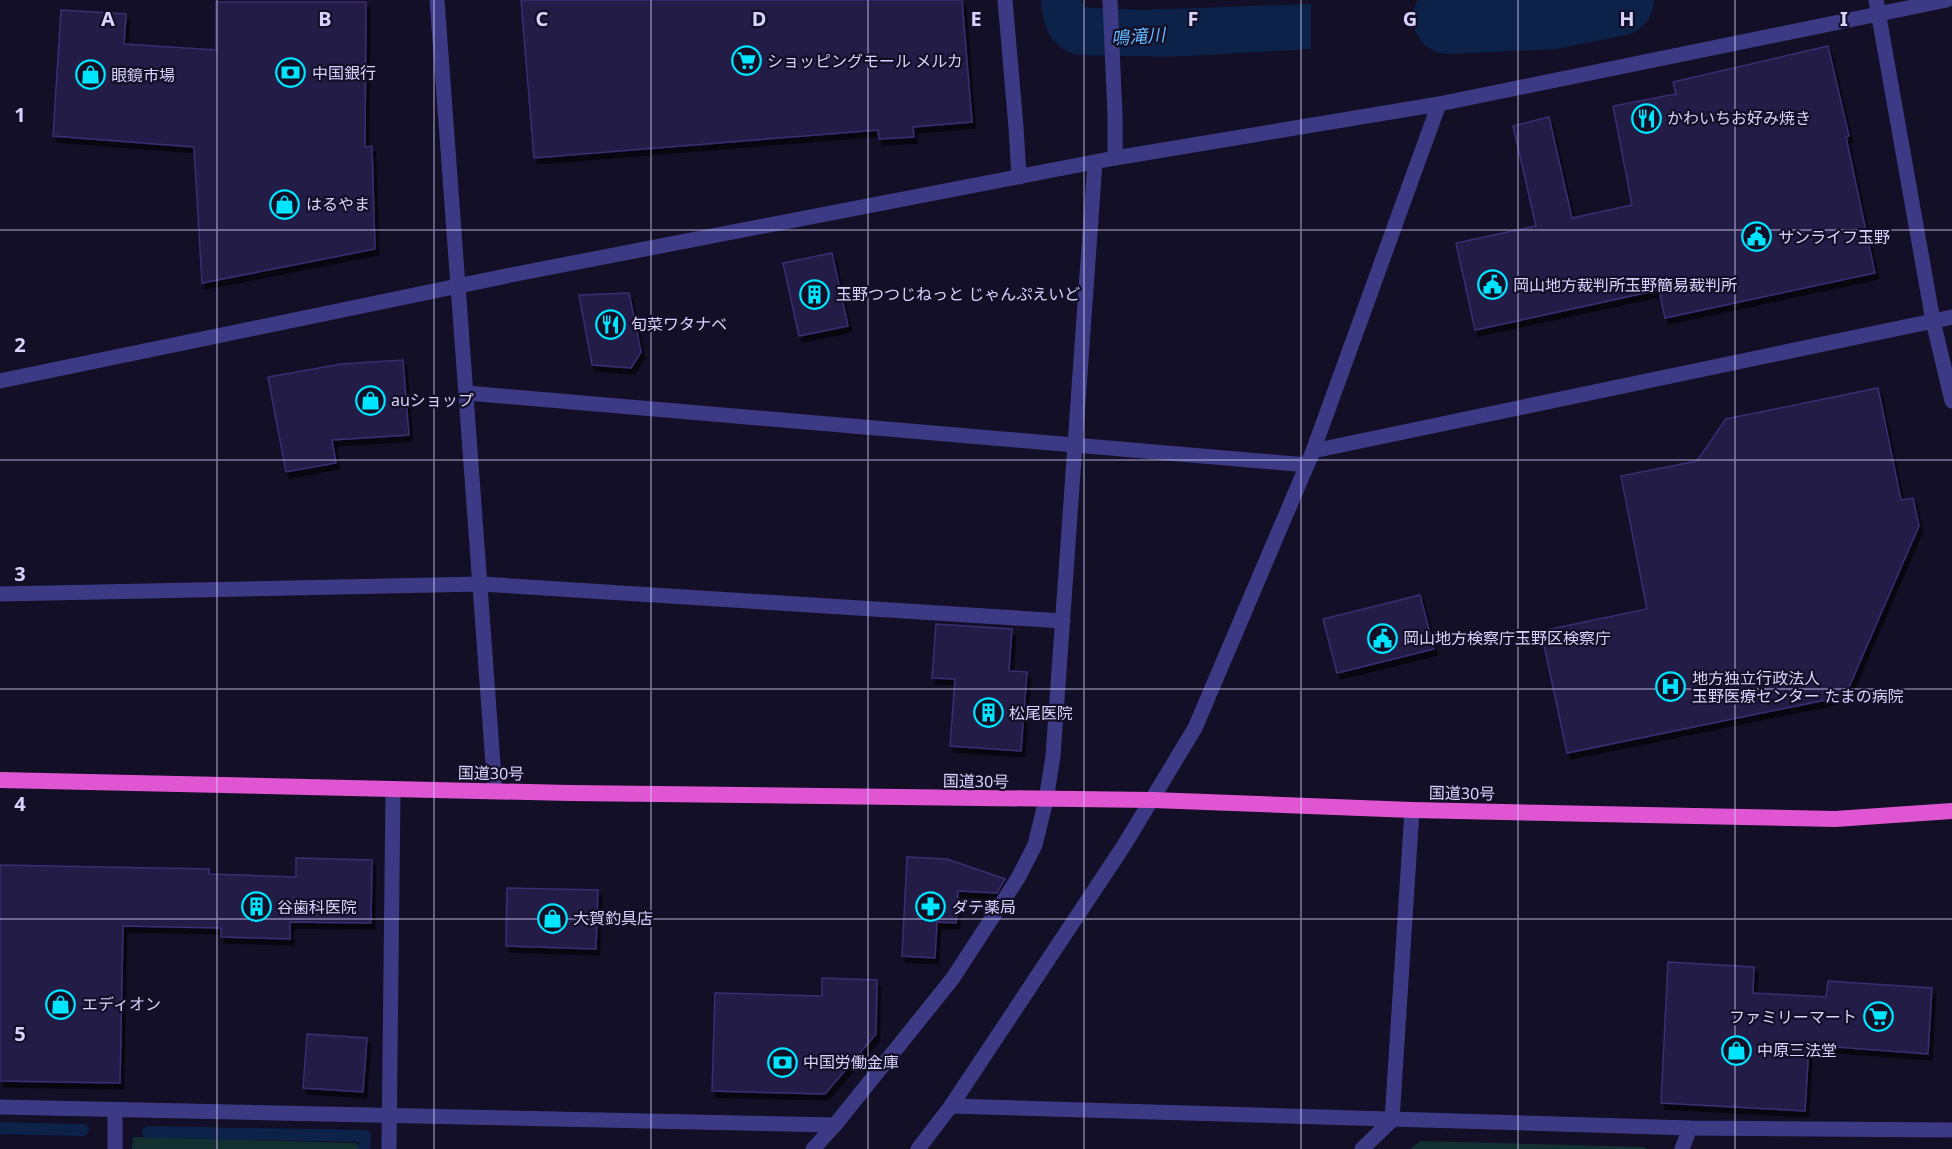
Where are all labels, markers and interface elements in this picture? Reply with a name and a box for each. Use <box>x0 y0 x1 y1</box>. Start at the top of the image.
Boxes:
text: A <box>101 5 115 32</box>
text: B <box>318 5 332 32</box>
text: C <box>536 5 549 32</box>
text: D <box>752 5 766 32</box>
text: E <box>970 5 982 32</box>
text: F <box>1188 5 1198 32</box>
text: G <box>1403 5 1417 32</box>
text: H <box>1619 5 1635 32</box>
text: I <box>1840 5 1848 32</box>
water label: 鳴滝川 <box>1110 22 1168 50</box>
supermarket icon: ショッピングモール メルカ <box>730 45 762 77</box>
place label: ショッピングモール メルカ <box>767 50 963 72</box>
bank icon: 中国銀行 <box>275 57 307 89</box>
shop icon: 眼鏡市場 <box>74 59 106 91</box>
place label: 中国銀行 <box>312 62 376 84</box>
place label: 眼鏡市場 <box>111 64 175 86</box>
text: 1 <box>14 101 26 128</box>
restaurant icon: かわいちお好み焼き <box>1630 102 1662 134</box>
place label: かわいちお好み焼き <box>1667 107 1811 129</box>
shop icon: はるやま <box>269 188 301 220</box>
place label: はるやま <box>306 193 370 215</box>
public building icon: サンライフ玉野 <box>1741 221 1773 253</box>
place label: サンライフ玉野 <box>1778 226 1890 248</box>
public building icon: 岡山地方裁判所玉野簡易裁判所 <box>1476 269 1508 301</box>
place label: 岡山地方裁判所玉野簡易裁判所 <box>1513 274 1737 296</box>
building icon: 玉野つつじねっと じゃんぷえいど <box>799 278 831 310</box>
place label: 玉野つつじねっと じゃんぷえいど <box>836 283 1080 305</box>
restaurant icon: 旬菜ワタナベ <box>594 308 626 340</box>
place label: 旬菜ワタナベ <box>631 313 727 335</box>
text: 2 <box>14 331 26 358</box>
shop icon: auショップ <box>354 384 386 416</box>
place label: auショップ <box>391 389 474 411</box>
text: 3 <box>14 560 26 587</box>
public building icon: 岡山地方検察庁玉野区検察庁 <box>1366 622 1398 654</box>
place label: 岡山地方検察庁玉野区検察庁 <box>1403 627 1611 649</box>
place label: 地方独立行政法人 玉野医療センター たまの病院 <box>1692 667 1904 707</box>
hospital icon: 地方独立行政法人 玉野医療センター たまの病院 <box>1655 671 1687 703</box>
building icon: 松尾医院 <box>972 697 1004 729</box>
place label: 松尾医院 <box>1009 702 1073 724</box>
street label: 国道30号 <box>458 761 524 785</box>
street label: 国道30号 <box>943 769 1009 793</box>
street label: 国道30号 <box>1429 781 1495 805</box>
text: 4 <box>14 790 26 817</box>
building icon: 谷歯科医院 <box>240 891 272 923</box>
pharmacy icon: ダテ薬局 <box>915 891 947 923</box>
place label: 谷歯科医院 <box>277 896 357 918</box>
place label: ダテ薬局 <box>952 896 1016 918</box>
shop icon: 大賀釣具店 <box>536 902 568 934</box>
place label: 大賀釣具店 <box>573 907 653 929</box>
shop icon: エディオン <box>45 988 77 1020</box>
place label: エディオン <box>82 993 161 1015</box>
supermarket icon: ファミリーマート <box>1862 1001 1894 1033</box>
place label: ファミリーマート <box>1729 1006 1857 1028</box>
text: 5 <box>14 1020 26 1047</box>
shop icon: 中原三法堂 <box>1720 1034 1752 1066</box>
place label: 中原三法堂 <box>1757 1039 1837 1061</box>
bank icon: 中国労働金庫 <box>766 1046 798 1078</box>
place label: 中国労働金庫 <box>803 1051 899 1073</box>

